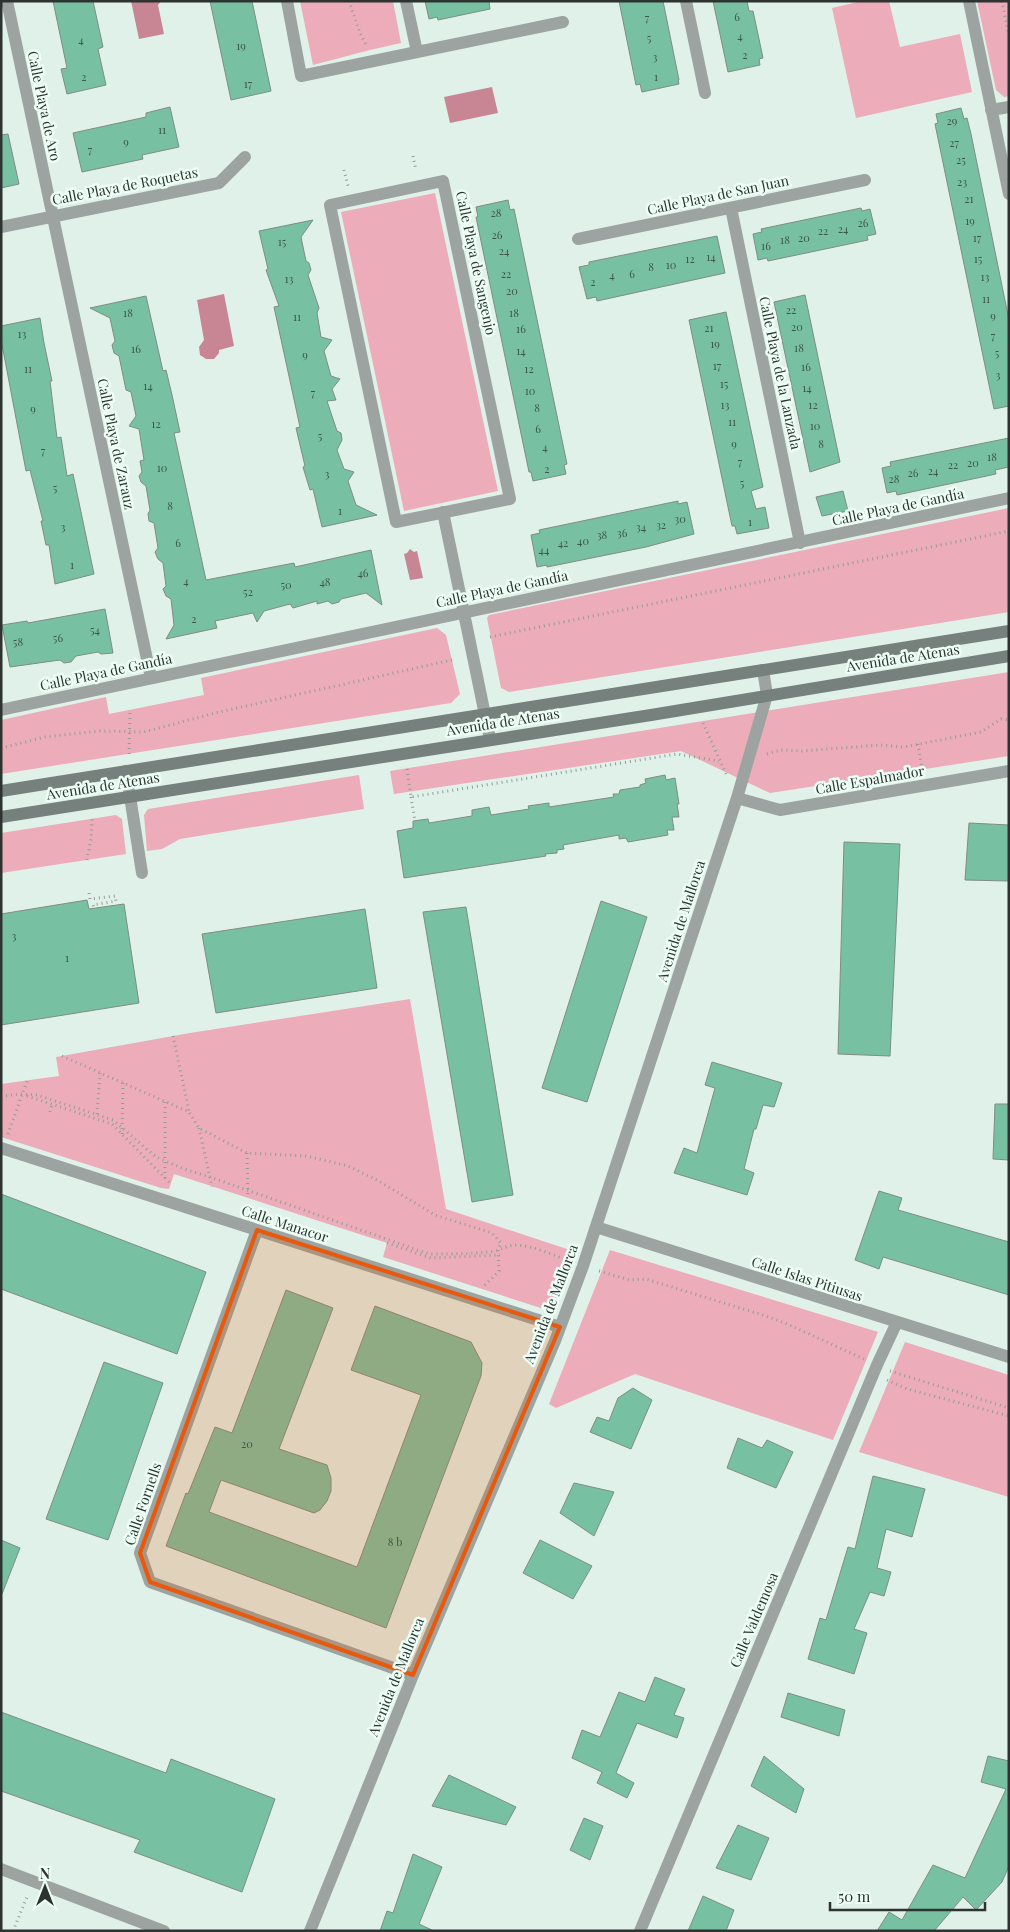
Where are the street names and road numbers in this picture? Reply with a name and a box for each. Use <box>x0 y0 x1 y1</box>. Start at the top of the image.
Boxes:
street label: Calle Playa de Aro <box>24 49 65 163</box>
street label: Calle Playa de Roquetas <box>50 162 199 209</box>
street label: Calle Playa de San Juan <box>645 170 791 219</box>
street label: Calle Playa de Sangenjo <box>452 189 501 337</box>
street label: Calle Playa de la Lanzada <box>755 295 806 451</box>
street label: Calle Playa de Zarauz <box>93 377 140 511</box>
street label: Calle Playa de Gandía <box>830 483 966 530</box>
street label: Calle Playa de Gandía <box>434 565 570 612</box>
street label: Avenida de Atenas <box>844 639 961 676</box>
street label: Calle Playa de Gandía <box>38 648 174 695</box>
street label: Avenida de Atenas <box>444 703 561 740</box>
street label: Calle Espalmador <box>814 760 927 798</box>
street label: Avenida de Atenas <box>44 767 161 804</box>
street label: Avenida de Mallorca <box>652 858 709 985</box>
street label: Calle Manacor <box>239 1201 332 1247</box>
street label: Avenida de Mallorca <box>519 1241 582 1367</box>
street label: Calle Islas Pitiusas <box>749 1252 865 1305</box>
street label: Calle Fornells <box>119 1460 166 1548</box>
street label: Calle Valdemosa <box>725 1569 782 1670</box>
street label: Avenida de Mallorca <box>363 1615 428 1740</box>

